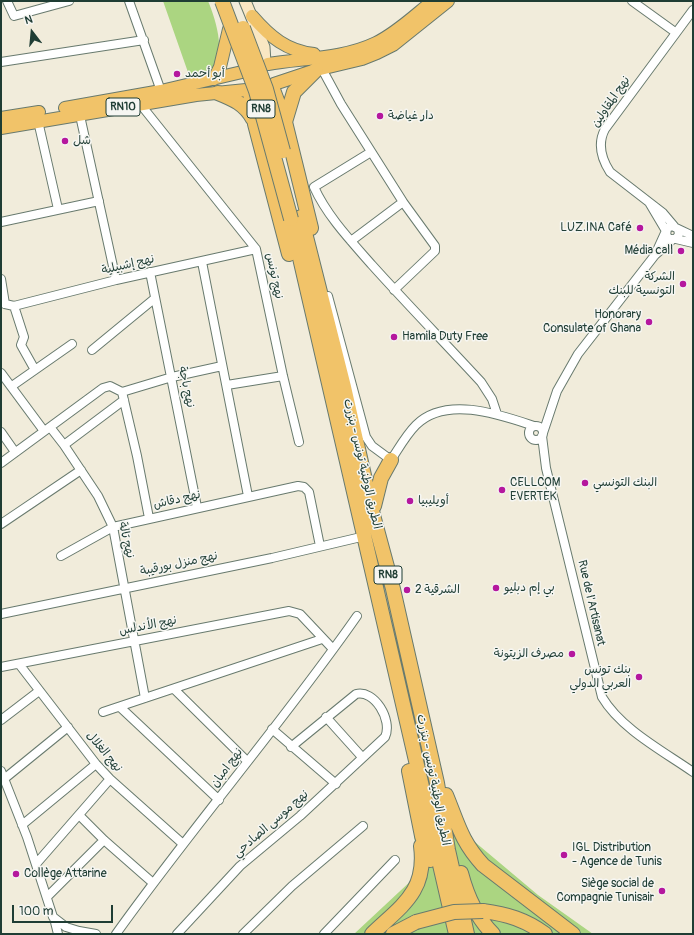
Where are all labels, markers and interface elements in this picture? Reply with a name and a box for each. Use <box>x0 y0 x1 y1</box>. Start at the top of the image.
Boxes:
north arrow <box>12 12 52 52</box>
text: N <box>23 13 34 27</box>
place label: أبو أحمد <box>185 67 225 81</box>
marker: أبو أحمد <box>172 69 182 79</box>
street label: نهج المقاولين <box>589 74 633 130</box>
road number: RN10 <box>106 98 140 116</box>
road number: RN8 <box>247 100 275 118</box>
place label: دار غياضة <box>388 109 434 123</box>
marker: دار غياضة <box>375 111 385 121</box>
place label: شل <box>73 134 91 148</box>
marker: شل <box>60 136 70 146</box>
place label: LUZ.INA Café <box>560 221 632 235</box>
marker: LUZ.INA Café <box>635 223 645 233</box>
place label: Média call <box>624 244 673 258</box>
marker: Média call <box>676 246 686 256</box>
street label: نهج إشبيلية <box>100 252 156 278</box>
street label: نهج تونس <box>262 252 286 300</box>
place label: الشركة التونسية للبنك <box>608 270 675 298</box>
marker: الشركة التونسية للبنك <box>678 279 688 289</box>
place label: Honorary Consulate of Ghana <box>543 308 641 336</box>
marker: Honorary Consulate of Ghana <box>644 317 654 327</box>
place label: Hamila Duty Free <box>402 330 488 344</box>
marker: Hamila Duty Free <box>389 332 399 342</box>
street label: نهج باجة <box>175 365 197 409</box>
street label: الطريق الوطنية تونس - بنزرت <box>340 397 384 531</box>
place label: CELLCOM EVERTEK <box>510 476 560 504</box>
place label: البنك التونسي <box>593 476 657 490</box>
marker: البنك التونسي <box>580 478 590 488</box>
marker: CELLCOM EVERTEK <box>497 485 507 495</box>
street label: نهج دقاش <box>152 488 202 512</box>
place label: أويليبيا <box>418 494 449 508</box>
marker: أويليبيا <box>405 496 415 506</box>
street label: نهج تالة <box>115 520 137 560</box>
street label: نهج منزل بورقيبة <box>139 549 219 579</box>
street label: Rue de l'Artisanat <box>574 559 608 647</box>
road number: RN8 <box>374 566 402 584</box>
place label: بي إم دبليو <box>504 581 555 595</box>
place label: الشرقية 2 <box>415 583 460 597</box>
marker: بي إم دبليو <box>491 583 501 593</box>
marker: الشرقية 2 <box>402 585 412 595</box>
street label: نهج الأندلس <box>118 613 178 639</box>
place label: مصرف الزيتونة <box>494 647 564 661</box>
marker: مصرف الزيتونة <box>567 649 577 659</box>
place label: بنك تونس العربي الدولي <box>570 663 631 691</box>
marker: بنك تونس العربي الدولي <box>634 672 644 682</box>
street label: الطريق الوطنية تونس - بنزرت <box>413 713 453 847</box>
street label: نهج الغلال <box>83 729 125 775</box>
street label: نهج امبان <box>208 746 246 790</box>
street label: نهج موسى الصادحي <box>230 787 312 861</box>
place label: IGL Distribution - Agence de Tunis <box>572 841 662 869</box>
marker: IGL Distribution - Agence de Tunis <box>559 850 569 860</box>
place label: Collège Attarine <box>24 867 107 881</box>
marker: Collège Attarine <box>11 869 21 879</box>
place label: Siège social de Compagnie Tunisair <box>557 877 654 905</box>
marker: Siège social de Compagnie Tunisair <box>657 886 667 896</box>
scale bar <box>14 897 115 923</box>
text: 100 m <box>19 904 53 919</box>

